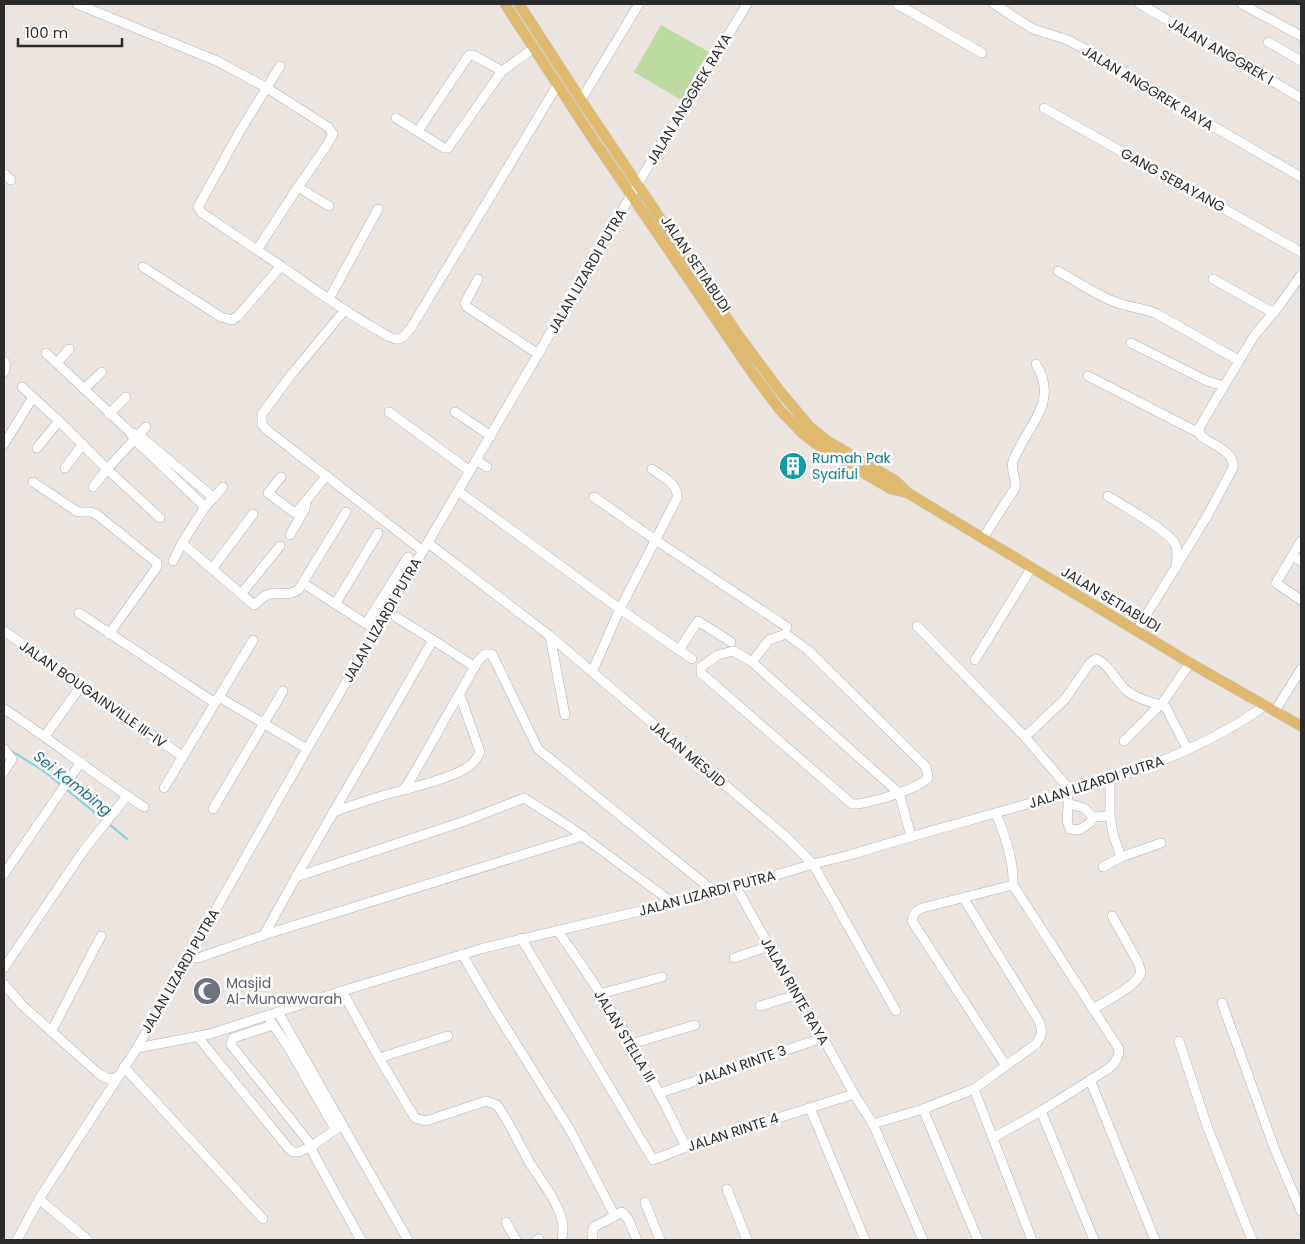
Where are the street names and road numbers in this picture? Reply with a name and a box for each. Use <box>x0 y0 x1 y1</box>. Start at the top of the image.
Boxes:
street label: JALAN ANGGREK I <box>1165 13 1277 89</box>
street label: JALAN ANGGREK RAYA <box>642 29 736 169</box>
street label: JALAN ANGGREK RAYA <box>1078 41 1218 135</box>
street label: GANG SEBAYANG <box>1117 143 1229 217</box>
street label: JALAN LIZARDI PUTRA <box>543 205 631 337</box>
street label: JALAN SETIABUDI <box>656 212 736 316</box>
street label: JALAN LIZARDI PUTRA <box>338 554 426 686</box>
street label: JALAN SETIABUDI <box>1057 561 1165 637</box>
street label: JALAN BOUGAINVILLE III-IV <box>15 635 171 753</box>
street label: JALAN MESJID <box>646 716 731 792</box>
street label: JALAN LIZARDI PUTRA <box>1026 751 1166 813</box>
street label: JALAN LIZARDI PUTRA <box>636 865 778 921</box>
street label: JALAN LIZARDI PUTRA <box>136 905 224 1037</box>
street label: JALAN RINTE RAYA <box>756 933 834 1049</box>
street label: JALAN STELLA III <box>590 986 660 1086</box>
street label: JALAN RINTE 3 <box>693 1040 789 1090</box>
street label: JALAN RINTE 4 <box>685 1108 781 1156</box>

